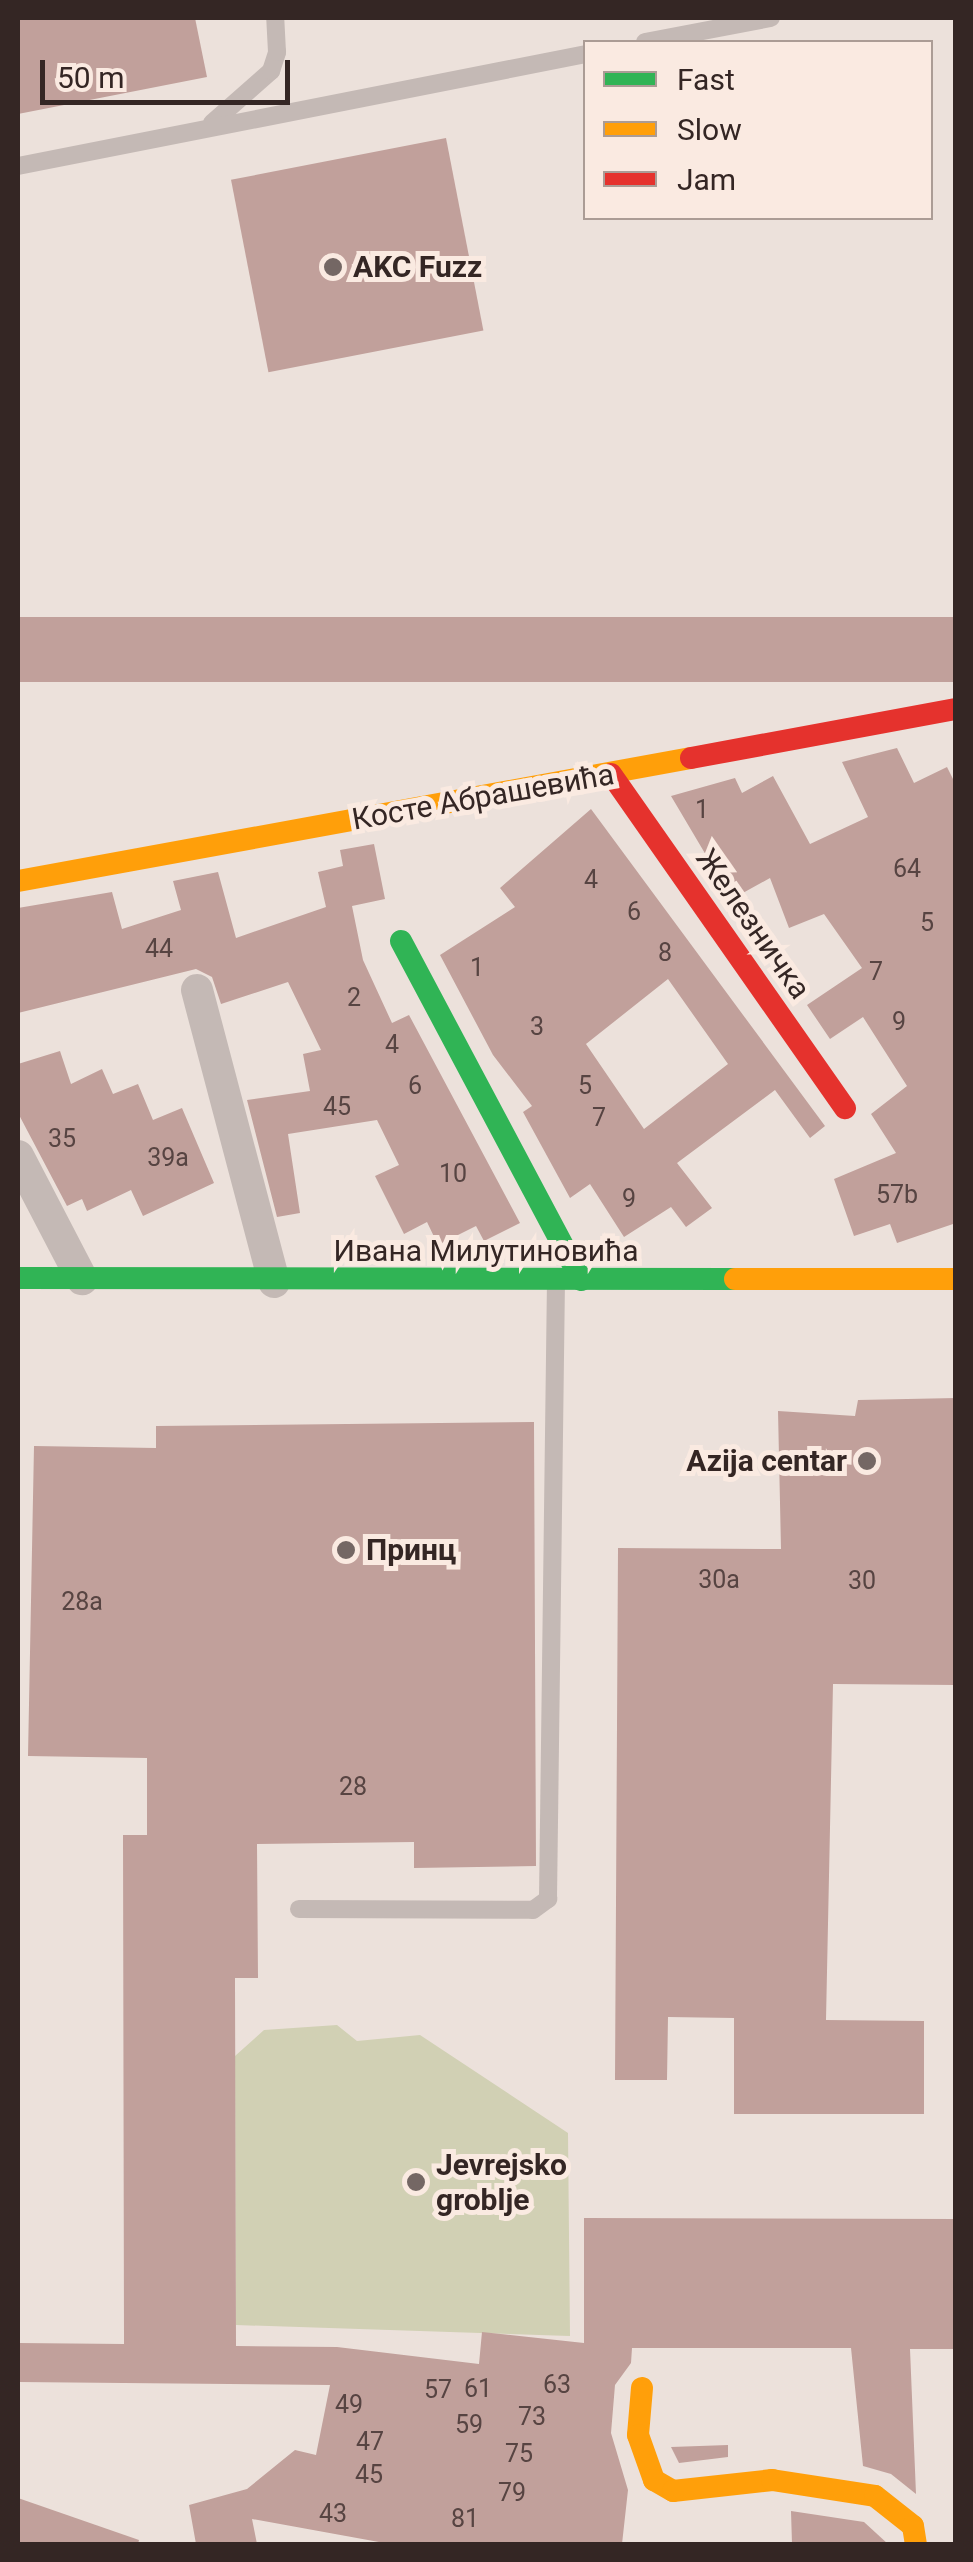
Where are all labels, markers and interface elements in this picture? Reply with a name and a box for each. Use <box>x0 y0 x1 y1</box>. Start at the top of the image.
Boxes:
scale bar <box>45 40 295 102</box>
legend <box>583 40 933 220</box>
text: 50 m <box>57 60 124 95</box>
text: Fast <box>677 62 735 97</box>
text: Slow <box>677 112 742 147</box>
text: Jam <box>677 162 736 197</box>
place label: AKC Fuzz <box>353 249 482 285</box>
marker: AKC Fuzz <box>322 256 344 278</box>
street label: Косте Абрашевића <box>349 756 617 838</box>
house number: 1 <box>695 795 709 825</box>
street label: Железничка <box>688 842 818 1006</box>
house number: 64 <box>893 854 921 884</box>
house number: 4 <box>584 865 598 895</box>
house number: 6 <box>627 897 641 927</box>
house number: 5 <box>920 908 934 938</box>
house number: 44 <box>145 934 173 964</box>
house number: 8 <box>658 938 672 968</box>
house number: 1 <box>470 953 484 983</box>
house number: 7 <box>869 957 883 987</box>
house number: 2 <box>347 983 361 1013</box>
house number: 9 <box>892 1007 906 1037</box>
house number: 3 <box>530 1012 544 1042</box>
house number: 4 <box>385 1030 399 1060</box>
house number: 6 <box>408 1071 422 1101</box>
house number: 5 <box>578 1071 592 1101</box>
house number: 45 <box>323 1092 351 1122</box>
house number: 7 <box>592 1103 606 1133</box>
house number: 35 <box>48 1124 76 1154</box>
house number: 39a <box>147 1143 189 1173</box>
house number: 10 <box>439 1159 467 1189</box>
house number: 57b <box>876 1180 918 1210</box>
house number: 9 <box>622 1184 636 1214</box>
street label: Ивана Милутиновића <box>334 1233 638 1269</box>
place label: Azija centar <box>686 1443 847 1479</box>
marker: Azija centar <box>856 1450 878 1472</box>
place label: Принц <box>366 1532 456 1568</box>
marker: Принц <box>335 1539 357 1561</box>
house number: 30a <box>698 1565 740 1595</box>
house number: 30 <box>848 1566 876 1596</box>
house number: 28a <box>61 1587 103 1617</box>
house number: 28 <box>339 1772 367 1802</box>
place label: Jevrejsko groblje <box>436 2147 567 2218</box>
marker: Jevrejsko groblje <box>405 2171 427 2193</box>
house number: 63 <box>543 2370 571 2400</box>
house number: 61 <box>464 2374 492 2404</box>
house number: 57 <box>424 2375 452 2405</box>
house number: 49 <box>335 2390 363 2420</box>
house number: 73 <box>518 2402 546 2432</box>
house number: 59 <box>455 2410 483 2440</box>
house number: 47 <box>356 2427 384 2457</box>
house number: 75 <box>505 2439 533 2469</box>
house number: 45 <box>355 2460 383 2490</box>
house number: 79 <box>498 2478 526 2508</box>
house number: 43 <box>319 2499 347 2529</box>
house number: 81 <box>451 2504 479 2534</box>

